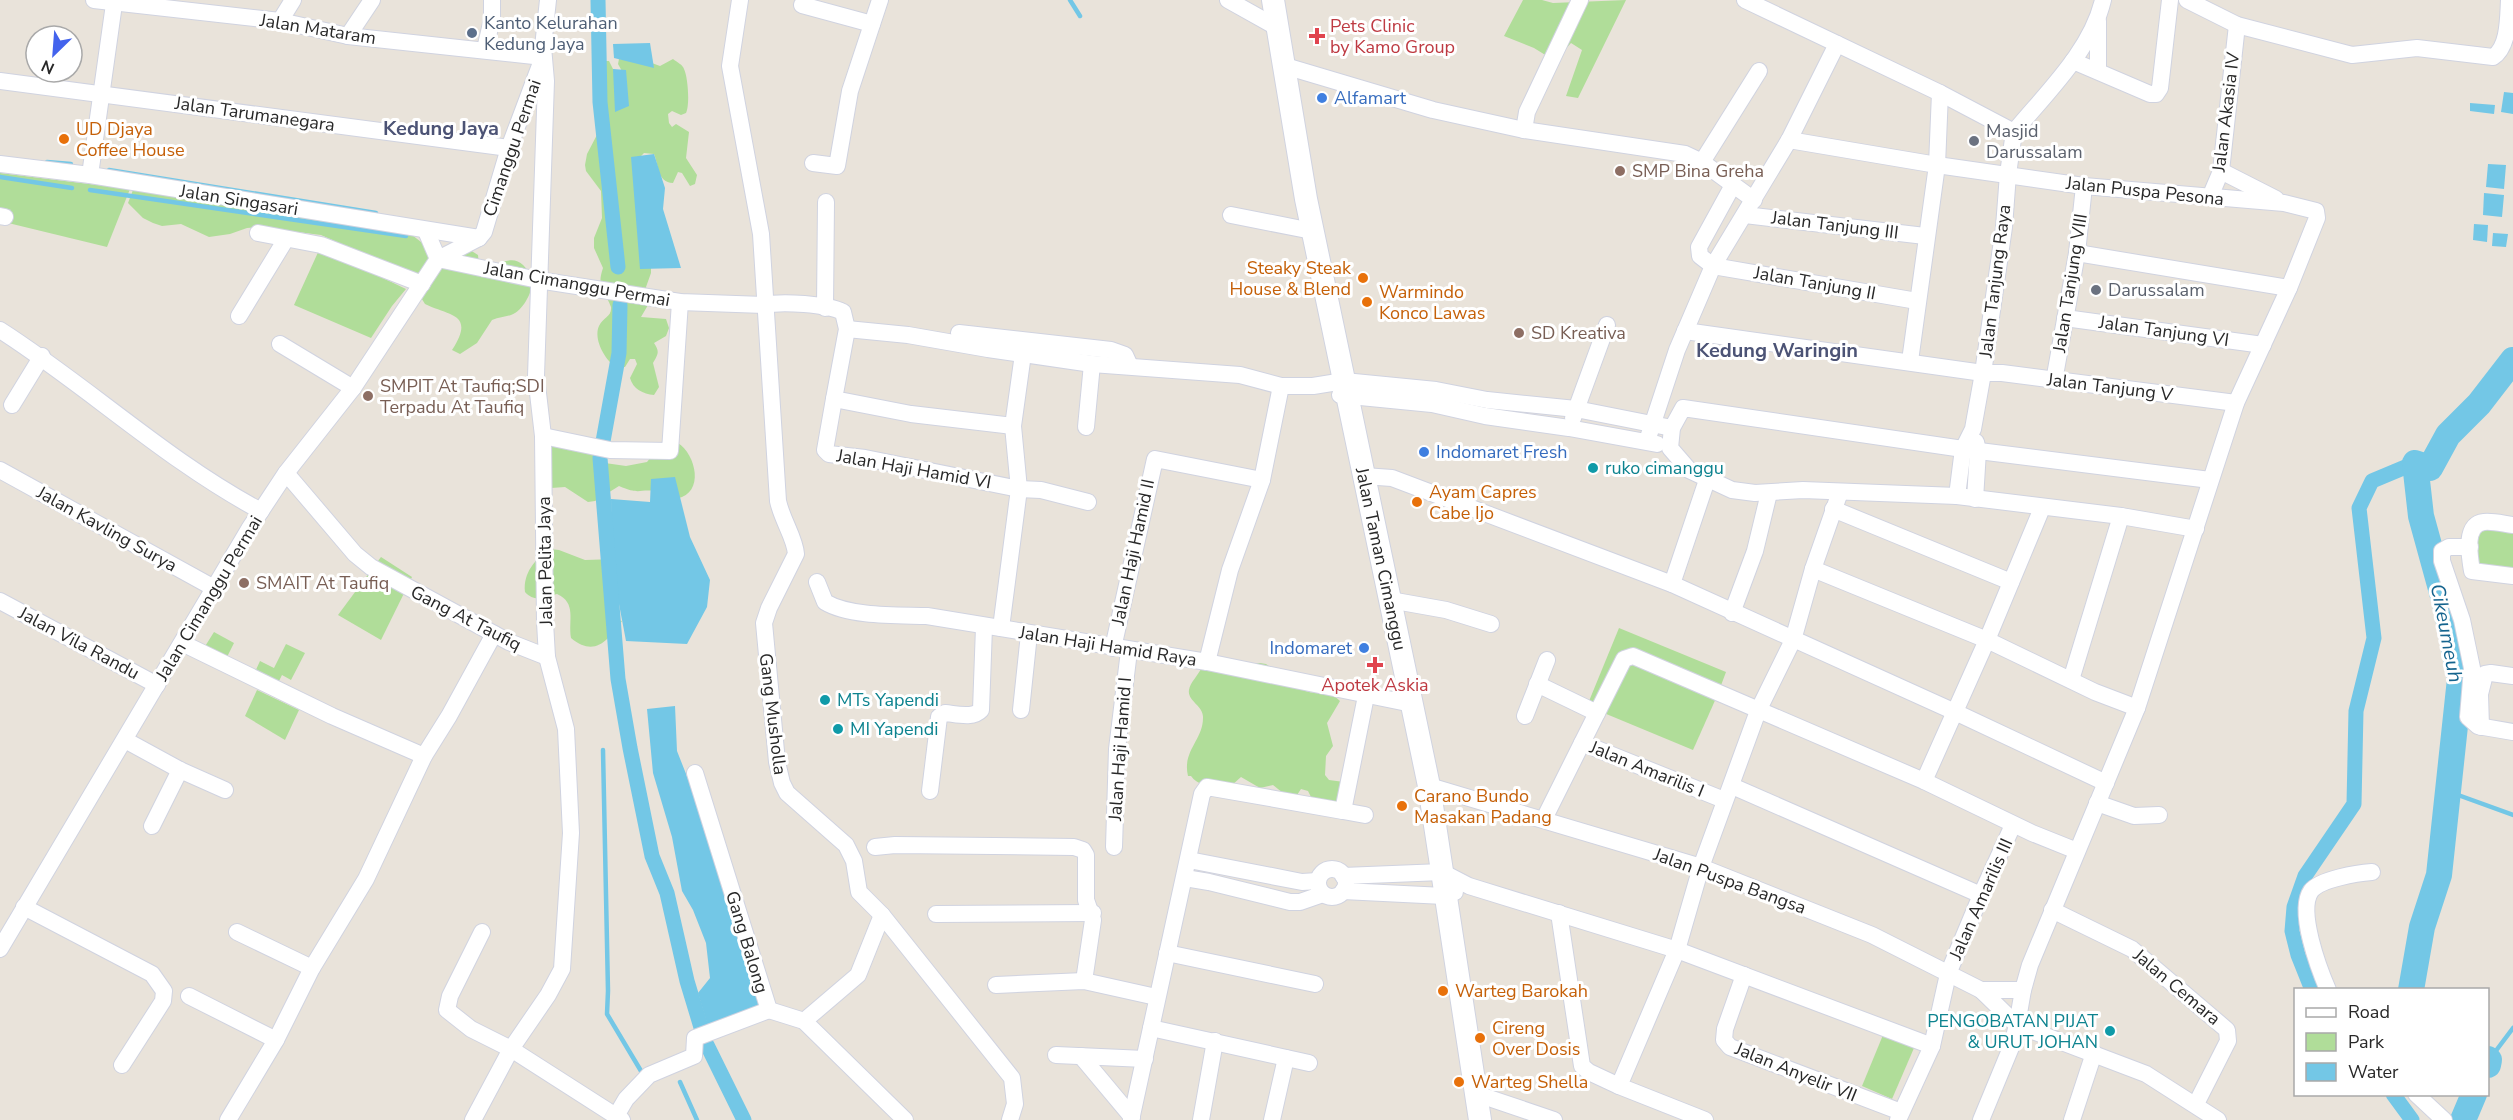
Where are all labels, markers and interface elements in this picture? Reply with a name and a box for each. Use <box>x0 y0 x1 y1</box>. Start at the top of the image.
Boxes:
street label: Jalan Mataram <box>257 8 378 50</box>
place label: Kanto Kelurahan Kedung Jaya <box>484 11 618 56</box>
place label: Pets Clinic by Kamo Group <box>1330 14 1455 59</box>
north arrow <box>24 24 84 84</box>
marker: Kanto Kelurahan Kedung Jaya <box>465 26 479 40</box>
marker: Pets Clinic by Kamo Group <box>1308 27 1326 45</box>
street label: Jalan Akasia IV <box>2207 50 2245 174</box>
text: N <box>38 54 58 79</box>
street label: Cimanggu Permai <box>477 76 547 220</box>
place label: Alfamart <box>1334 86 1407 110</box>
street label: Jalan Tarumanegara <box>172 91 337 137</box>
marker: Alfamart <box>1315 91 1329 105</box>
district label: Kedung Jaya <box>383 115 499 142</box>
place label: UD Djaya Coffee House <box>76 117 185 162</box>
place label: Masjid Darussalam <box>1986 119 2083 164</box>
marker: UD Djaya Coffee House <box>57 132 71 146</box>
marker: Masjid Darussalam <box>1967 134 1981 148</box>
place label: SMP Bina Greha <box>1632 159 1764 183</box>
marker: SMP Bina Greha <box>1613 164 1627 178</box>
street label: Jalan Puspa Pesona <box>2064 171 2225 211</box>
street label: Jalan Singasari <box>177 179 300 221</box>
street label: Jalan Tanjung Raya <box>1974 203 2016 360</box>
street label: Jalan Tanjung III <box>1769 205 1900 245</box>
street label: Jalan Tanjung VIII <box>2047 212 2093 355</box>
street label: Jalan Cimanggu Permai <box>481 256 672 312</box>
place label: Steaky Steak House & Blend <box>1230 256 1352 301</box>
street label: Jalan Tanjung II <box>1751 260 1878 306</box>
marker: Steaky Steak House & Blend <box>1356 271 1370 285</box>
place label: Darussalam <box>2108 278 2205 302</box>
place label: Warmindo Konco Lawas <box>1379 280 1485 325</box>
marker: Darussalam <box>2089 283 2103 297</box>
marker: Warmindo Konco Lawas <box>1360 295 1374 309</box>
street label: Jalan Tanjung VI <box>2096 310 2231 352</box>
place label: SD Kreativa <box>1531 321 1626 345</box>
marker: SD Kreativa <box>1512 326 1526 340</box>
district label: Kedung Waringin <box>1696 337 1858 364</box>
street label: Jalan Tanjung V <box>2045 367 2175 407</box>
place label: SMPIT At Taufiq;SDI Terpadu At Taufiq <box>380 374 545 419</box>
marker: SMPIT At Taufiq;SDI Terpadu At Taufiq <box>361 389 375 403</box>
place label: Indomaret Fresh <box>1436 440 1568 464</box>
street label: Jalan Haji Hamid VI <box>834 443 993 494</box>
marker: Indomaret Fresh <box>1417 445 1431 459</box>
place label: ruko cimanggu <box>1605 456 1724 480</box>
marker: ruko cimanggu <box>1586 461 1600 475</box>
street label: Jalan Taman Cimanggu <box>1350 464 1412 653</box>
street label: Jalan Haji Hamid II <box>1106 477 1160 628</box>
street label: Jalan Kavling Surya <box>32 480 181 577</box>
place label: Ayam Capres Cabe Ijo <box>1429 480 1537 525</box>
marker: Ayam Capres Cabe Ijo <box>1410 495 1424 509</box>
street label: Jalan Pelita Jaya <box>532 496 558 627</box>
street label: Jalan Cimanggu Permai <box>150 511 268 686</box>
place label: SMAIT At Taufiq <box>256 571 389 595</box>
marker: SMAIT At Taufiq <box>237 576 251 590</box>
street label: Gang At Taufiq <box>406 580 526 656</box>
water label: Cikeumeuh <box>2424 581 2469 685</box>
street label: Jalan Vila Randu <box>14 601 144 685</box>
street label: Jalan Haji Hamid Raya <box>1017 620 1198 672</box>
place label: Indomaret <box>1270 636 1353 660</box>
marker: Indomaret <box>1357 641 1371 655</box>
street label: Gang Musholla <box>754 652 792 776</box>
marker: Apotek Askia <box>1368 658 1382 672</box>
place label: Apotek Askia <box>1321 673 1429 697</box>
street label: Jalan Haji Hamid I <box>1103 676 1137 823</box>
place label: MTs Yapendi <box>837 688 939 712</box>
marker: MTs Yapendi <box>818 693 832 707</box>
place label: MI Yapendi <box>850 717 938 741</box>
marker: MI Yapendi <box>831 722 845 736</box>
street label: Jalan Amarilis I <box>1585 735 1708 803</box>
place label: Carano Bundo Masakan Padang <box>1414 784 1552 829</box>
marker: Carano Bundo Masakan Padang <box>1395 799 1409 813</box>
street label: Jalan Amarilis III <box>1943 835 2018 964</box>
street label: Jalan Puspa Bangsa <box>1650 842 1809 920</box>
street label: Gang Balong <box>720 888 774 996</box>
street label: Jalan Cemara <box>2128 943 2226 1031</box>
place label: Warteg Barokah <box>1455 979 1588 1003</box>
marker: Warteg Barokah <box>1436 984 1450 998</box>
legend <box>2294 988 2489 1096</box>
text: Road <box>2348 1000 2390 1024</box>
place label: PENGOBATAN PIJAT & URUT JOHAN <box>1927 1009 2098 1054</box>
place label: Cireng Over Dosis <box>1492 1016 1580 1061</box>
marker: PENGOBATAN PIJAT & URUT JOHAN <box>2103 1024 2117 1038</box>
text: Park <box>2348 1030 2385 1054</box>
marker: Cireng Over Dosis <box>1473 1031 1487 1045</box>
street label: Jalan Anyelir VII <box>1731 1036 1860 1107</box>
text: Water <box>2348 1060 2399 1084</box>
place label: Warteg Shella <box>1471 1070 1588 1094</box>
marker: Warteg Shella <box>1452 1075 1466 1089</box>

